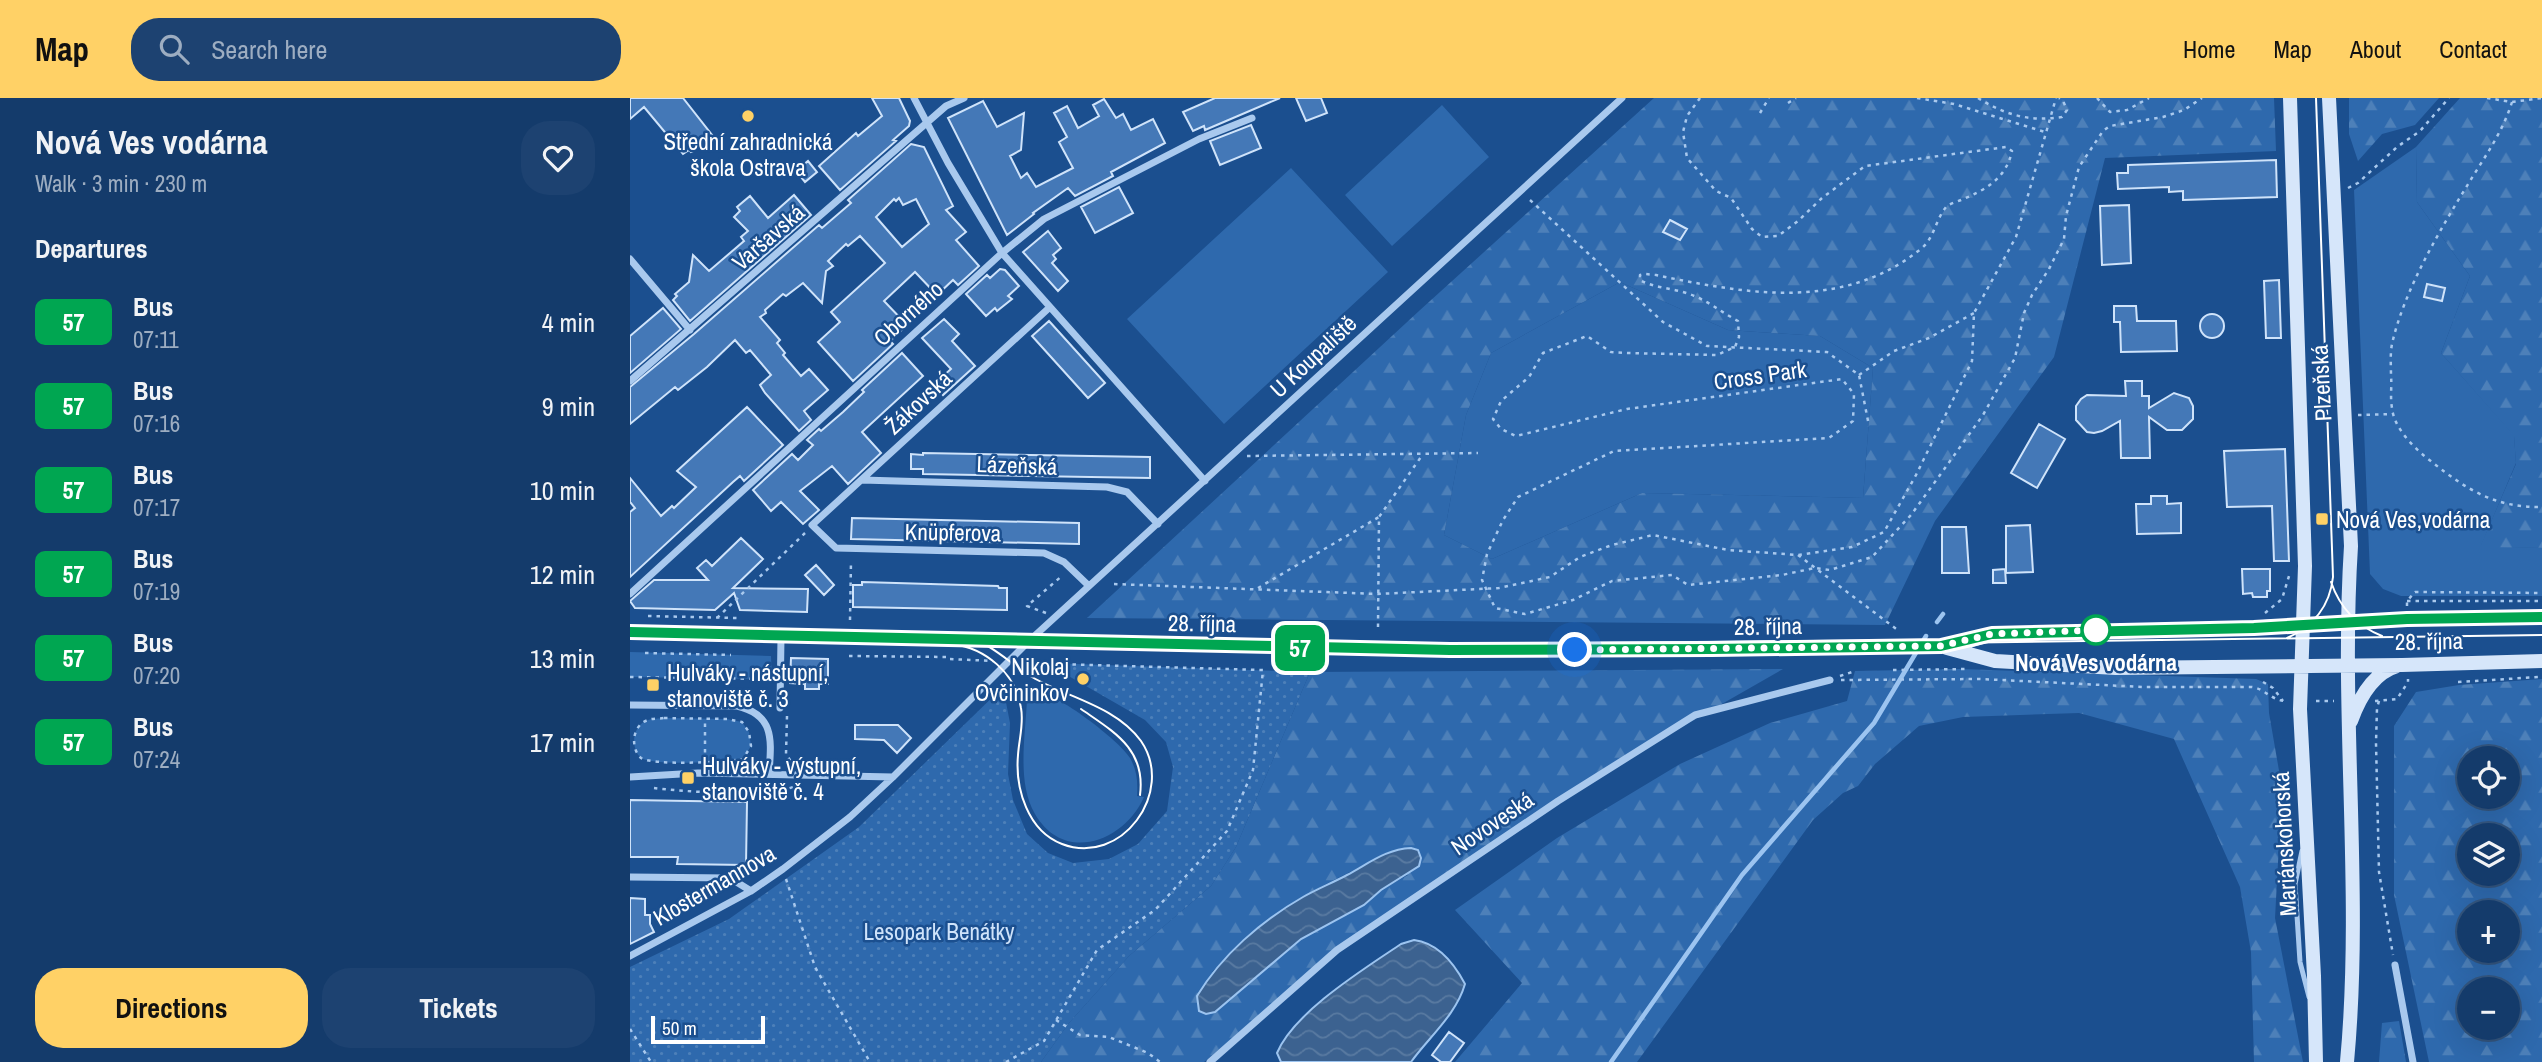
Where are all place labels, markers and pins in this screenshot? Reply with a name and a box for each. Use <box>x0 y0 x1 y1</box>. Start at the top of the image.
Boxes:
marker: Střední zahradnická škola Ostrava <box>740 108 756 124</box>
place label: Střední zahradnická škola Ostrava <box>664 126 833 183</box>
place label: Nová Ves,vodárna <box>2336 504 2491 535</box>
marker: Nová Ves,vodárna <box>2314 511 2330 527</box>
marker: Nová Ves vodárna <box>2081 615 2111 645</box>
place label: Nová Ves vodárna <box>2015 647 2178 678</box>
place label: Nikolaj Ovčininkov <box>975 651 1070 708</box>
place label: Hulváky - nástupní, stanoviště č. 3 <box>667 657 828 714</box>
marker: Nikolaj Ovčininkov <box>1075 671 1091 687</box>
marker: Hulváky - nástupní, stanoviště č. 3 <box>645 677 661 693</box>
place label: Hulváky - výstupní, stanoviště č. 4 <box>702 750 861 807</box>
marker: Hulváky - výstupní, stanoviště č. 4 <box>680 770 696 786</box>

